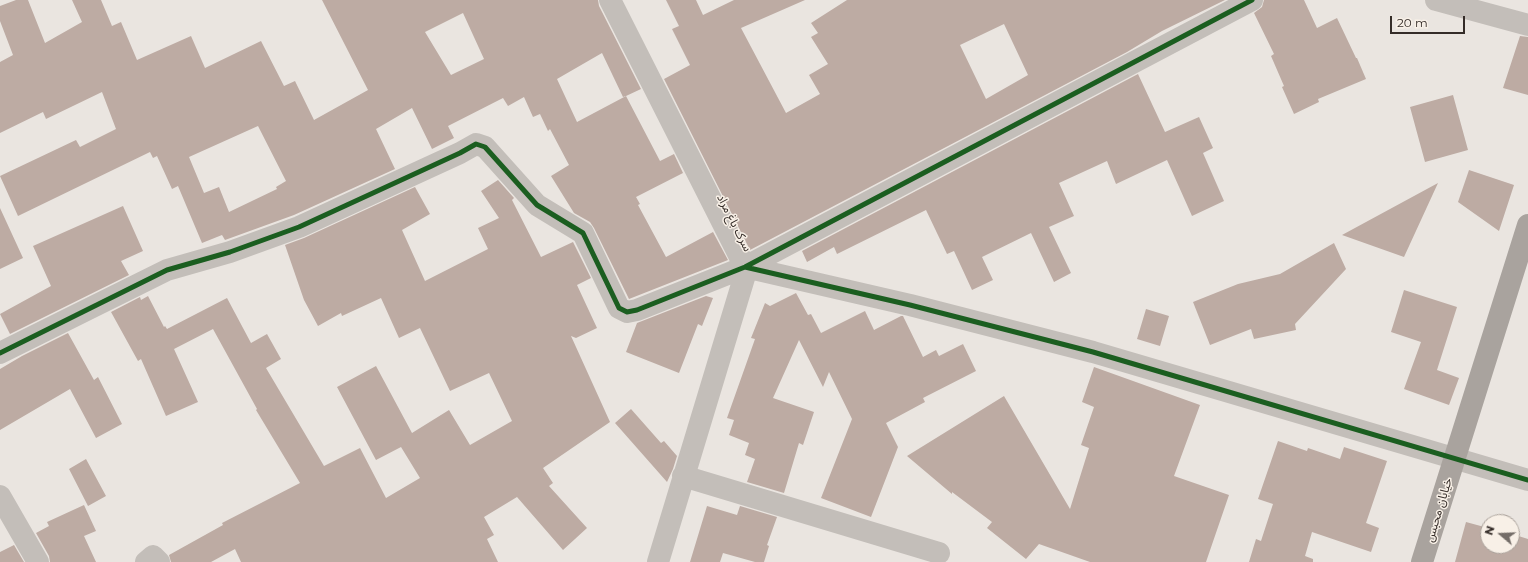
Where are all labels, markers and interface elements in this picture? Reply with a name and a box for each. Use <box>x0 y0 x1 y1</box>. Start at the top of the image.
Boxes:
scale bar <box>1392 8 1467 34</box>
text: 20 m <box>1397 15 1428 30</box>
street label: سرک باغ مراد <box>713 192 755 254</box>
street label: خیابان محبس <box>1422 476 1456 544</box>
north arrow <box>1480 514 1520 554</box>
text: N <box>1482 524 1498 537</box>

